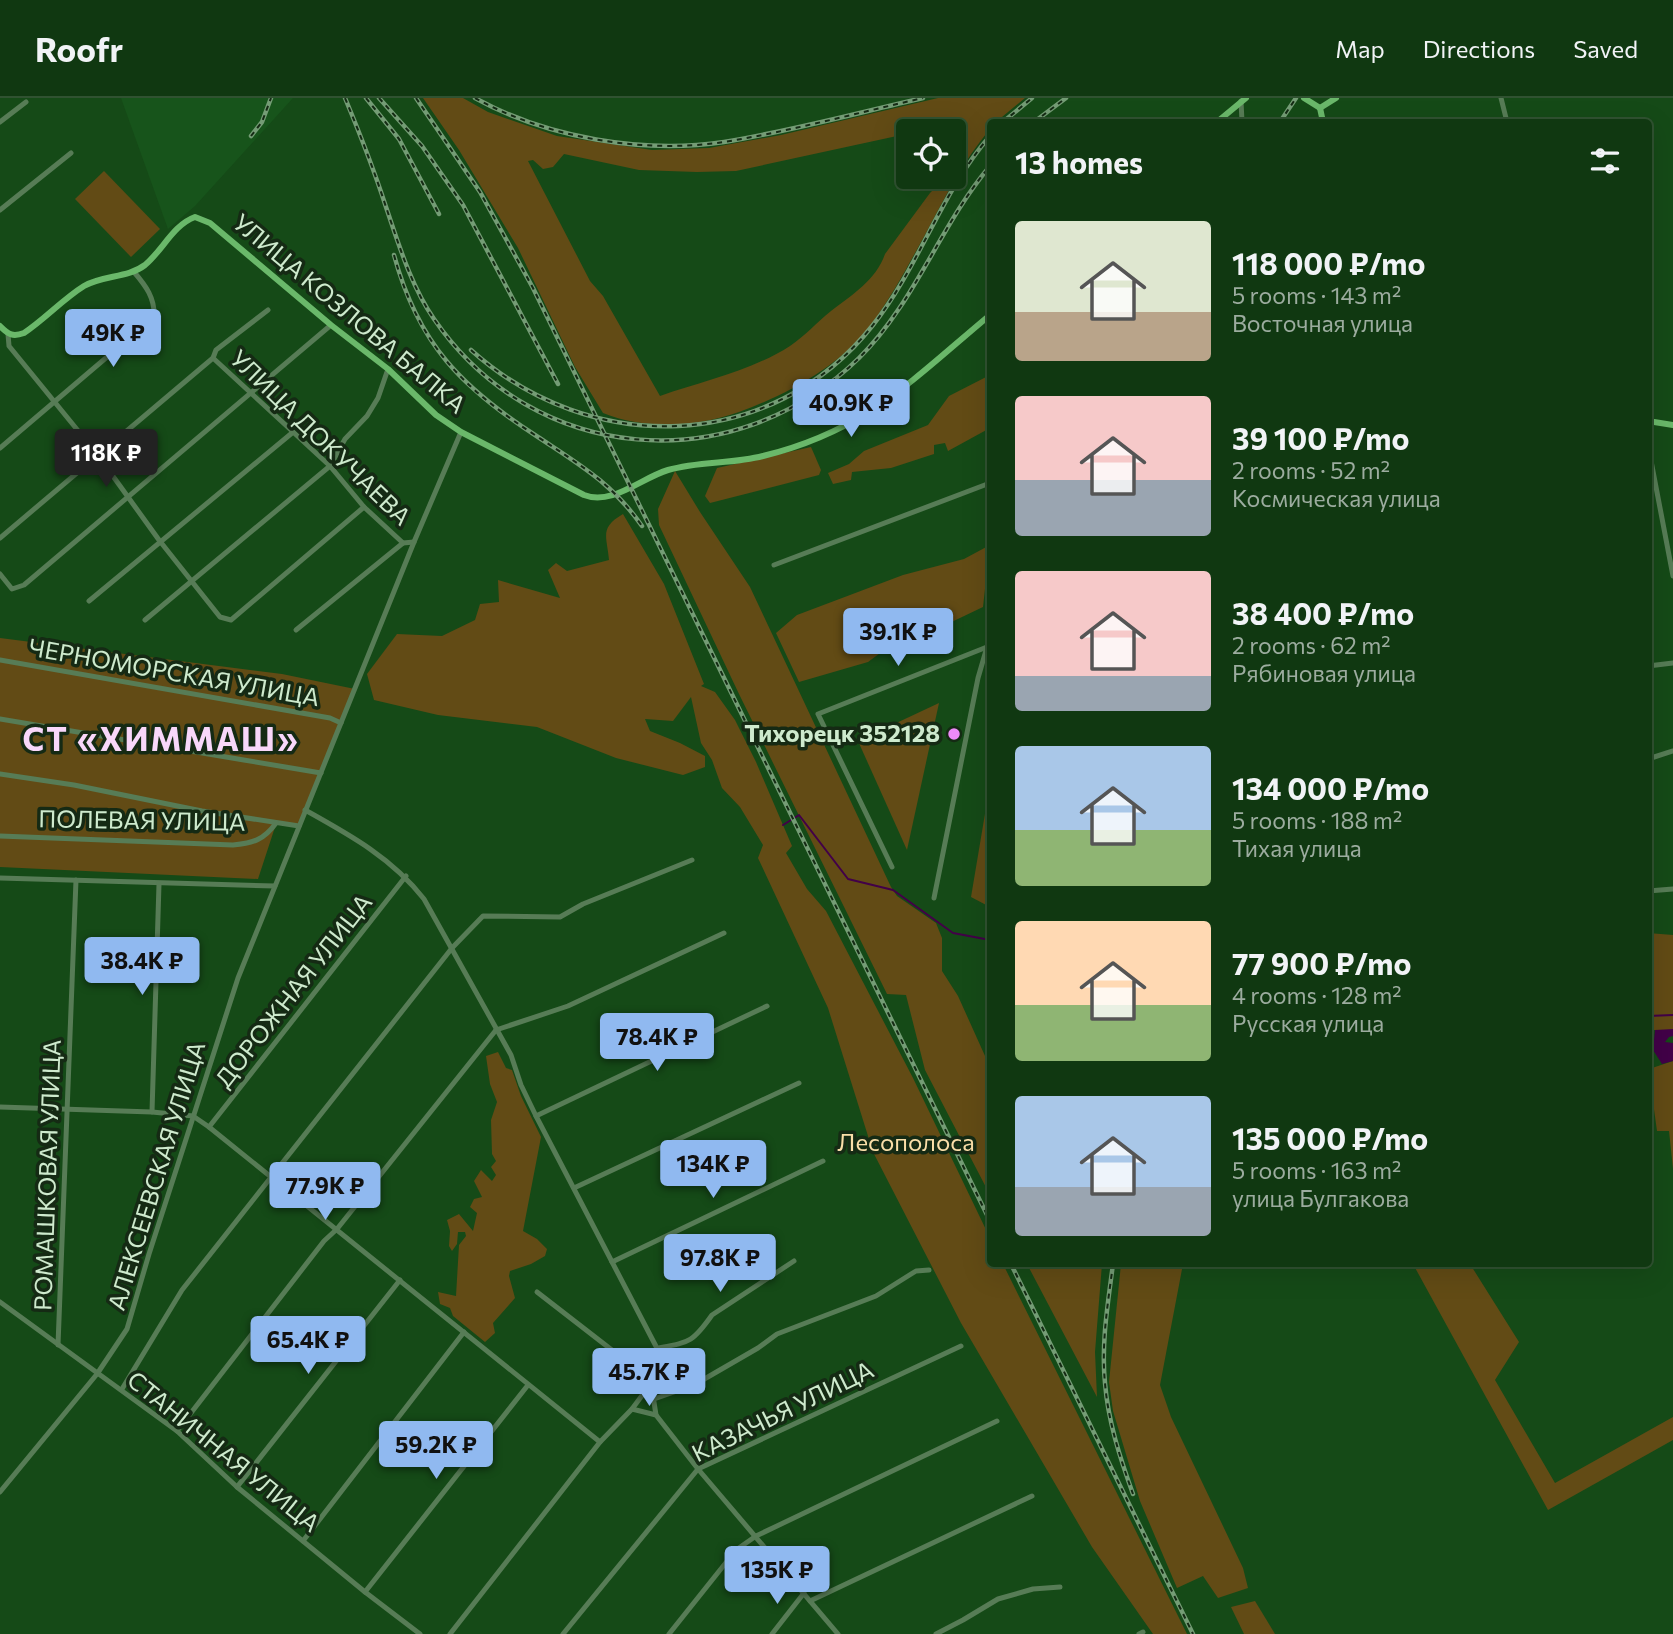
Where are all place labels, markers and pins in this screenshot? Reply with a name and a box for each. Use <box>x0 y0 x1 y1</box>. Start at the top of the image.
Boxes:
pin: 49K ₽ <box>64 310 162 369</box>
pin: 40.9K ₽ <box>786 380 916 439</box>
pin: 118K ₽ <box>49 430 163 489</box>
pin: 39.1K ₽ <box>833 608 963 668</box>
place label: Тихорецк 352128 <box>744 718 940 747</box>
marker: Тихорецк 352128 <box>946 726 962 742</box>
pin: 38.4K ₽ <box>77 937 207 997</box>
pin: 78.4K ₽ <box>592 1014 722 1073</box>
pin: 134K ₽ <box>656 1140 770 1200</box>
pin: 77.9K ₽ <box>260 1162 390 1222</box>
pin: 97.8K ₽ <box>655 1234 785 1294</box>
pin: 65.4K ₽ <box>243 1316 373 1376</box>
pin: 45.7K ₽ <box>584 1348 714 1408</box>
pin: 59.2K ₽ <box>371 1422 501 1481</box>
pin: 135K ₽ <box>720 1546 834 1606</box>

